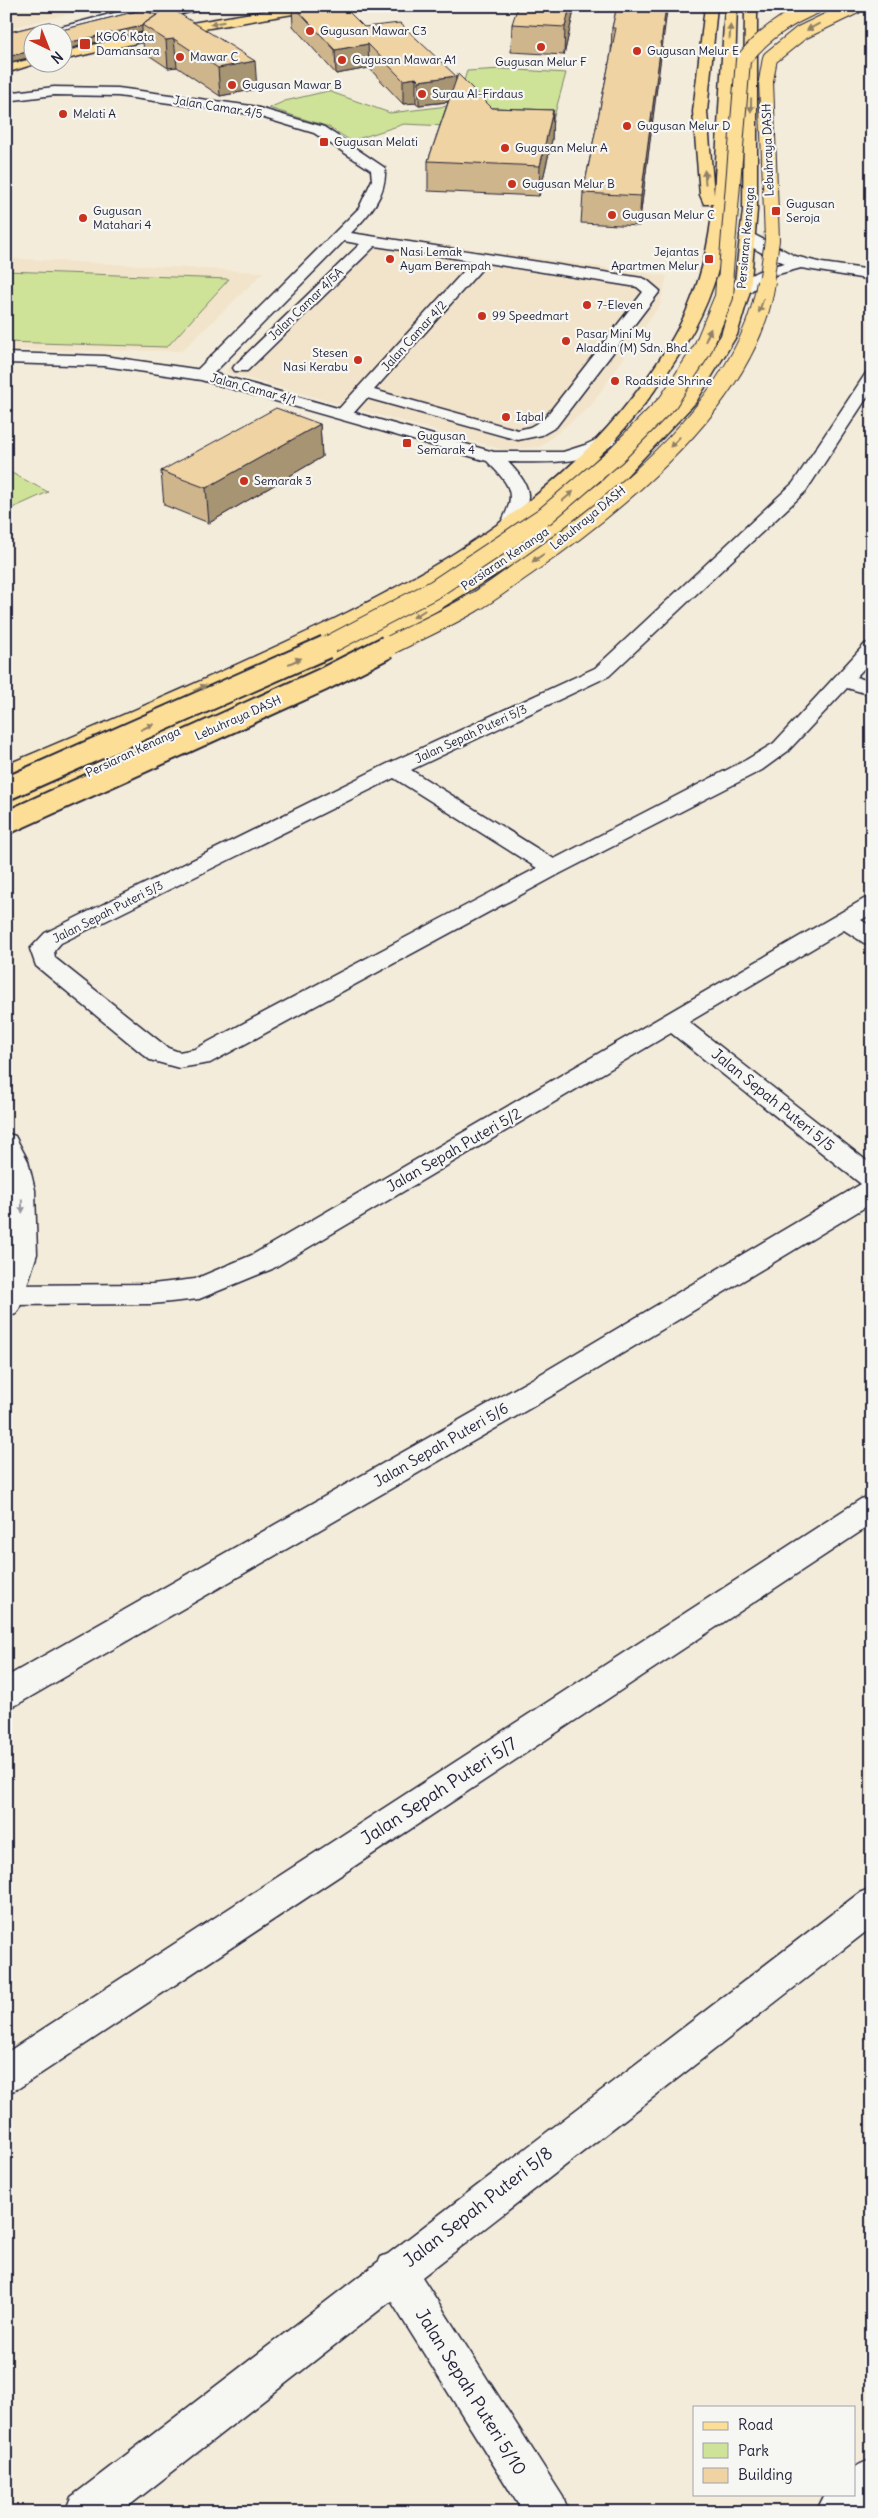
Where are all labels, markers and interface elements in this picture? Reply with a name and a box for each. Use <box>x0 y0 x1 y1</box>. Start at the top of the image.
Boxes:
one-way arrow <box>209 19 225 27</box>
north arrow <box>22 22 72 72</box>
place label: Gugusan Mawar C3 <box>320 23 427 38</box>
one-way arrow <box>726 23 734 39</box>
one-way arrow <box>805 23 820 31</box>
marker: Gugusan Mawar C3 <box>304 25 316 37</box>
place label: KG06 Kota Damansara <box>96 29 160 58</box>
marker: KG06 Kota Damansara <box>78 37 92 51</box>
marker: Gugusan Melur F <box>535 41 547 53</box>
place label: Gugusan Melur E <box>647 43 739 58</box>
marker: Gugusan Melur E <box>631 45 643 57</box>
text: N <box>47 48 67 67</box>
place label: Mawar C <box>190 49 239 64</box>
marker: Mawar C <box>174 51 186 63</box>
place label: Gugusan Mawar A1 <box>352 52 456 67</box>
marker: Gugusan Mawar A1 <box>336 54 348 66</box>
place label: Gugusan Melur F <box>495 54 587 69</box>
place label: Gugusan Mawar B <box>242 77 342 92</box>
marker: Gugusan Mawar B <box>226 79 238 91</box>
place label: Surau Al-Firdaus <box>432 86 523 101</box>
marker: Surau Al-Firdaus <box>416 88 428 100</box>
street label: Jalan Camar 4/5 <box>172 92 264 121</box>
one-way arrow <box>747 98 755 114</box>
street label: Lebuhraya DASH <box>758 103 777 197</box>
place label: Melati A <box>73 106 116 121</box>
marker: Melati A <box>57 108 69 120</box>
place label: Gugusan Melur D <box>637 118 731 133</box>
marker: Gugusan Melur D <box>621 120 633 132</box>
place label: Gugusan Melati <box>334 134 418 149</box>
marker: Gugusan Melati <box>318 136 330 148</box>
place label: Gugusan Melur A <box>515 140 608 155</box>
marker: Gugusan Melur A <box>499 142 511 154</box>
one-way arrow <box>701 169 709 185</box>
place label: Gugusan Melur B <box>522 176 615 191</box>
marker: Gugusan Melur B <box>506 178 518 190</box>
street label: Persiaran Kenanga <box>734 186 757 290</box>
place label: Gugusan Seroja <box>786 196 835 225</box>
place label: Gugusan Matahari 4 <box>93 203 152 232</box>
marker: Gugusan Seroja <box>770 205 782 217</box>
place label: Gugusan Melur C <box>622 207 715 222</box>
marker: Gugusan Melur C <box>606 209 618 221</box>
marker: Gugusan Matahari 4 <box>77 212 89 224</box>
place label: Nasi Lemak Ayam Berempah <box>400 244 491 273</box>
place label: Jejantas Apartmen Melur <box>611 244 699 273</box>
marker: Nasi Lemak Ayam Berempah <box>384 253 396 265</box>
marker: Jejantas Apartmen Melur <box>703 253 715 265</box>
street label: Jalan Camar 4/5A <box>265 264 346 343</box>
street label: Jalan Camar 4/2 <box>378 297 450 374</box>
place label: 7-Eleven <box>597 297 643 312</box>
marker: 7-Eleven <box>581 299 593 311</box>
one-way arrow <box>757 299 765 314</box>
place label: 99 Speedmart <box>492 308 568 323</box>
marker: 99 Speedmart <box>476 310 488 322</box>
place label: Pasar Mini My Aladdin (M) Sdn. Bhd. <box>576 326 690 355</box>
one-way arrow <box>704 328 712 342</box>
marker: Pasar Mini My Aladdin (M) Sdn. Bhd. <box>560 335 572 347</box>
place label: Stesen Nasi Kerabu <box>283 345 348 374</box>
marker: Stesen Nasi Kerabu <box>352 354 364 366</box>
street label: Jalan Camar 4/1 <box>209 370 298 407</box>
place label: Roadside Shrine <box>625 373 712 388</box>
marker: Roadside Shrine <box>609 375 621 387</box>
place label: Iqbal <box>516 409 544 424</box>
marker: Iqbal <box>500 411 512 423</box>
place label: Gugusan Semarak 4 <box>417 428 475 457</box>
one-way arrow <box>669 435 681 447</box>
marker: Gugusan Semarak 4 <box>401 437 413 449</box>
place label: Semarak 3 <box>254 473 312 488</box>
marker: Semarak 3 <box>238 475 250 487</box>
street label: Lebuhraya DASH <box>547 482 629 553</box>
one-way arrow <box>562 490 574 502</box>
street label: Persiaran Kenanga <box>458 524 551 593</box>
one-way arrow <box>531 553 545 563</box>
one-way arrow <box>412 609 425 619</box>
one-way arrow <box>288 657 302 665</box>
one-way arrow <box>193 684 207 692</box>
street label: Lebuhraya DASH <box>192 692 284 743</box>
street label: Jalan Sepah Puteri 5/3 <box>412 701 529 766</box>
street label: Persiaran Kenanga <box>83 723 183 780</box>
one-way arrow <box>140 723 154 731</box>
street label: Jalan Sepah Puteri 5/3 <box>50 877 166 946</box>
street label: Jalan Sepah Puteri 5/5 <box>708 1044 839 1155</box>
street label: Jalan Sepah Puteri 5/2 <box>383 1103 524 1196</box>
one-way arrow <box>18 1198 26 1214</box>
street label: Jalan Sepah Puteri 5/6 <box>370 1398 512 1491</box>
street label: Jalan Sepah Puteri 5/7 <box>356 1731 521 1850</box>
street label: Jalan Sepah Puteri 5/8 <box>398 2141 557 2272</box>
street label: Jalan Sepah Puteri 5/10 <box>411 2304 532 2479</box>
legend <box>693 2406 856 2496</box>
text: Road <box>738 2415 773 2434</box>
text: Park <box>738 2441 769 2460</box>
text: Building <box>738 2465 793 2484</box>

